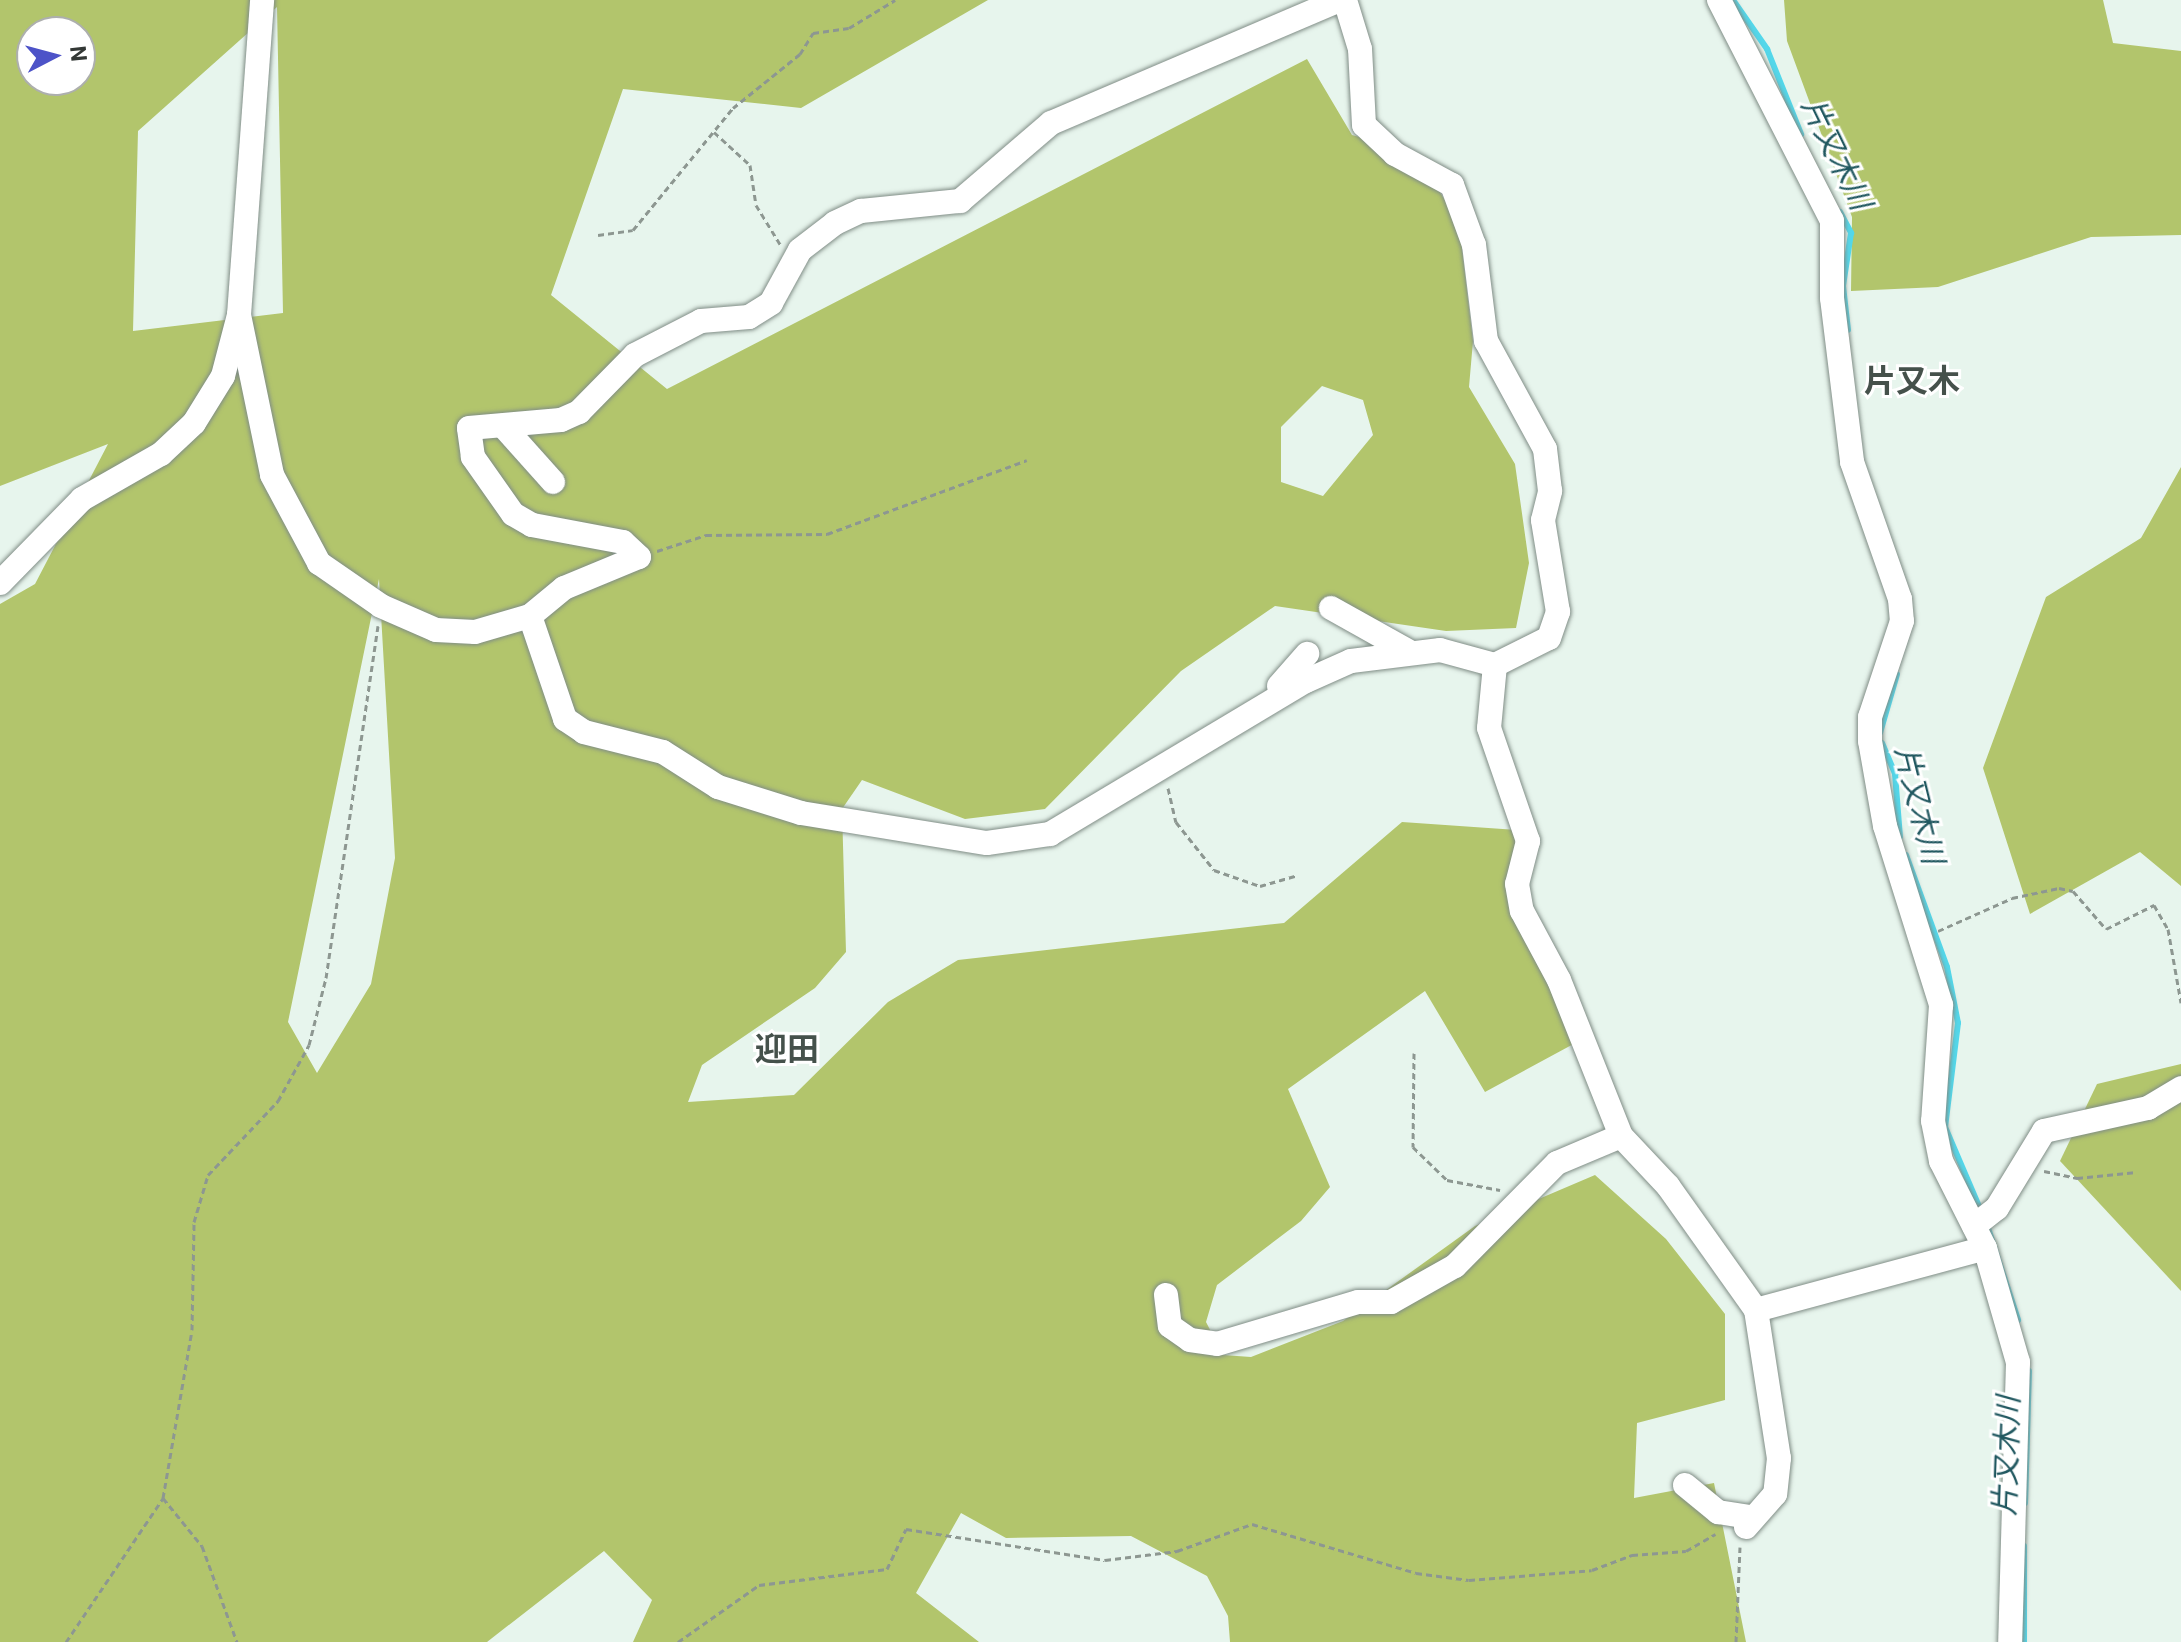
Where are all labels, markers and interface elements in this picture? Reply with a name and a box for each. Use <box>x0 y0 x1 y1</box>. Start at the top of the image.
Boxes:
north arrow <box>16 16 96 96</box>
text: N <box>65 45 92 63</box>
water label: 片又木川 <box>1794 92 1878 216</box>
district label: 片又木 <box>1864 362 1960 400</box>
water label: 片又木川 <box>1887 742 1951 868</box>
district label: 迎田 <box>755 1030 819 1068</box>
water label: 片又木川 <box>1987 1395 2027 1517</box>

